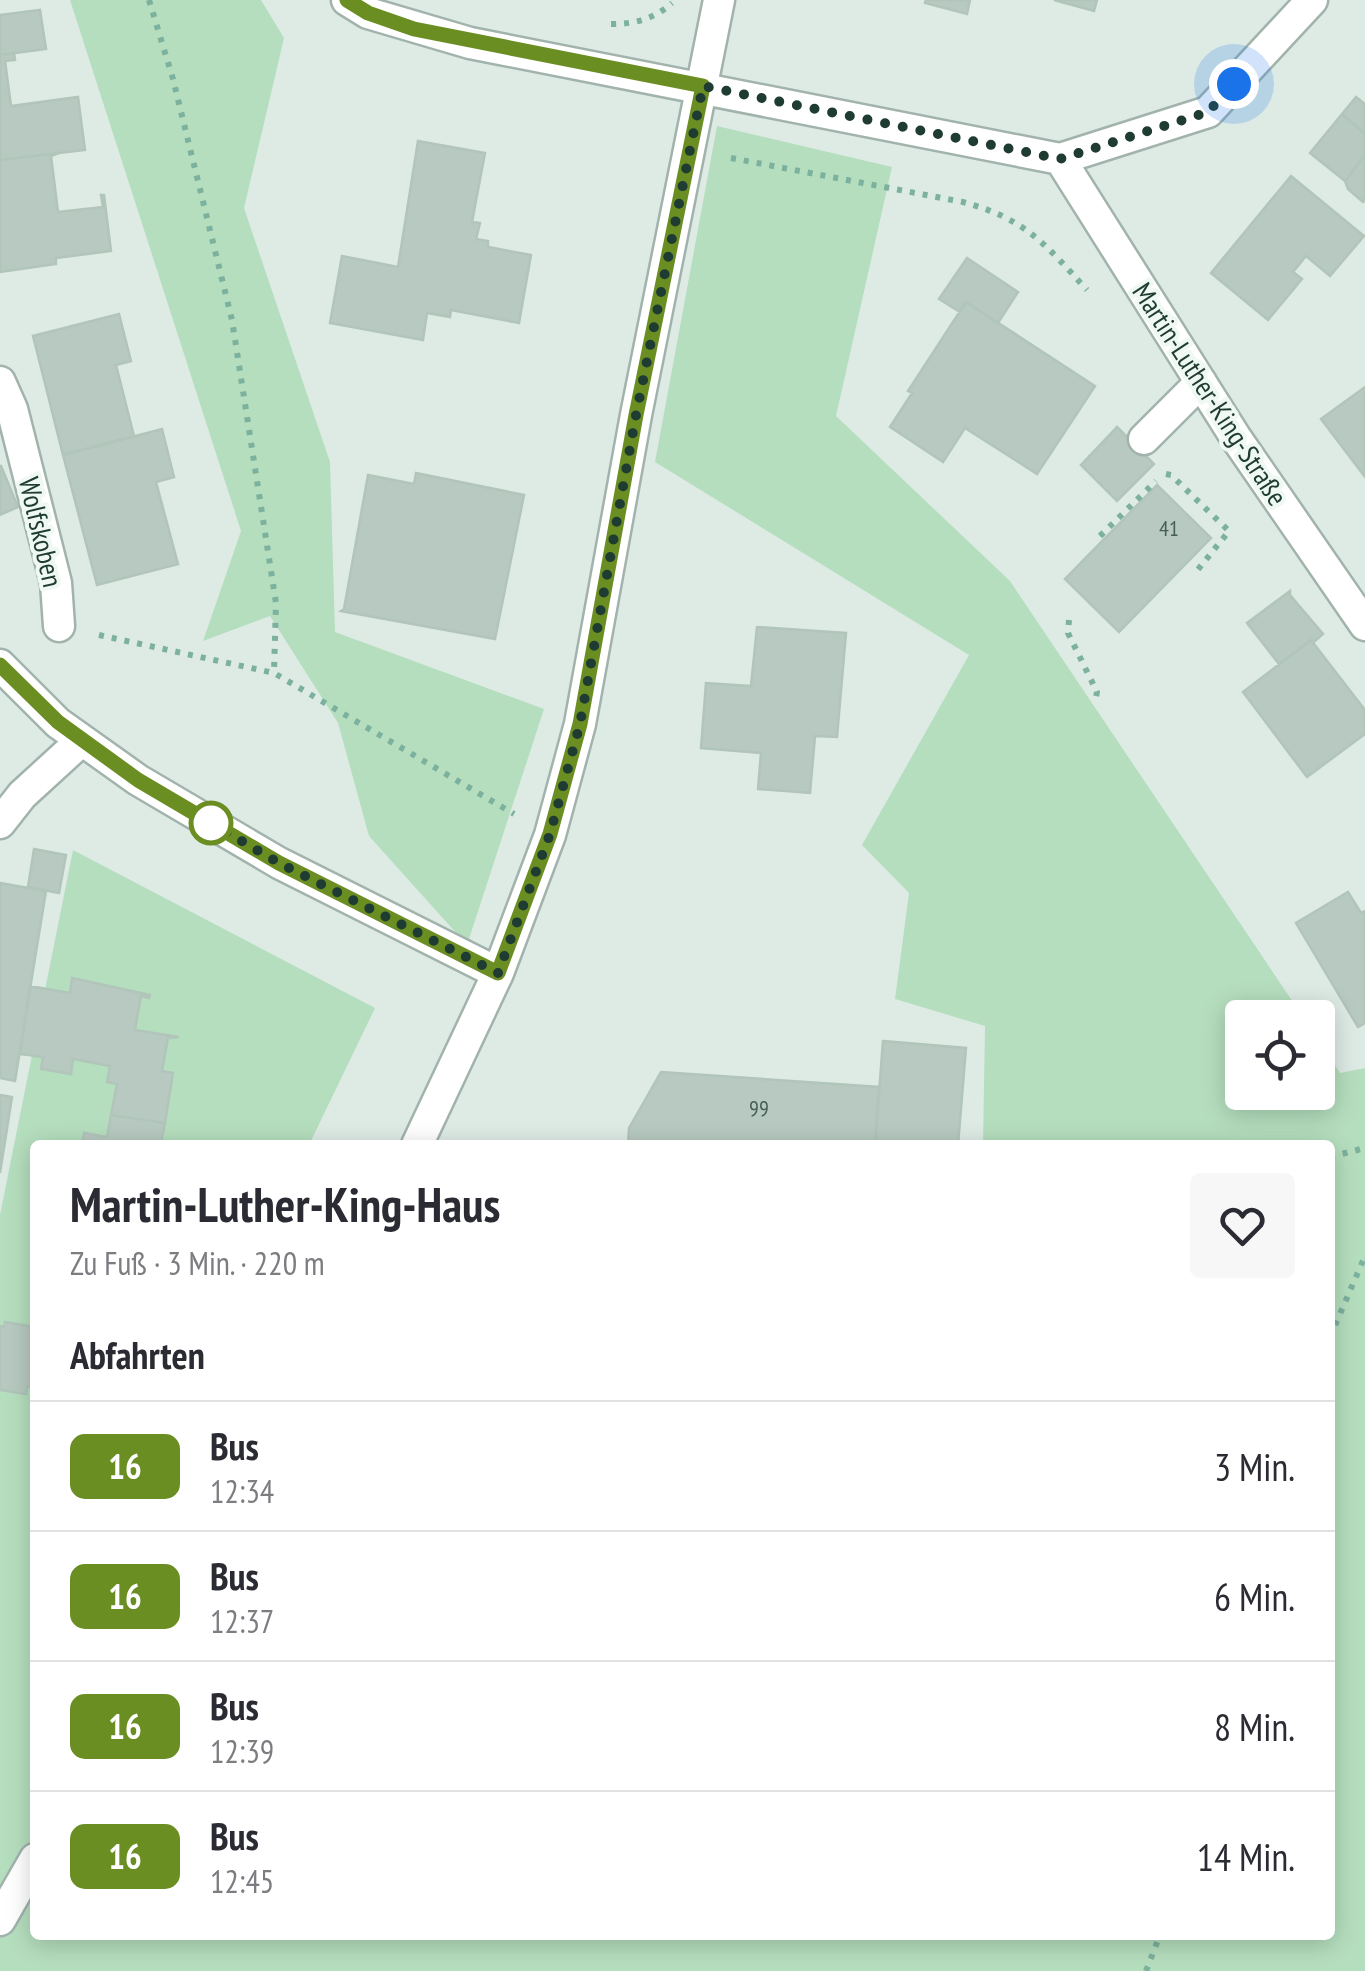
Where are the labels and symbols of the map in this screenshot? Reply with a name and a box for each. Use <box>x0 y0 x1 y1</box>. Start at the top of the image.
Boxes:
your location <box>1209 59 1259 109</box>
street label: Martin-Luther-King-Straße <box>1124 275 1296 512</box>
street label: Wolfskoben <box>11 473 72 591</box>
house number: 41 <box>1159 514 1179 542</box>
unlabelled marker <box>190 802 232 844</box>
house number: 99 <box>749 1094 769 1122</box>

